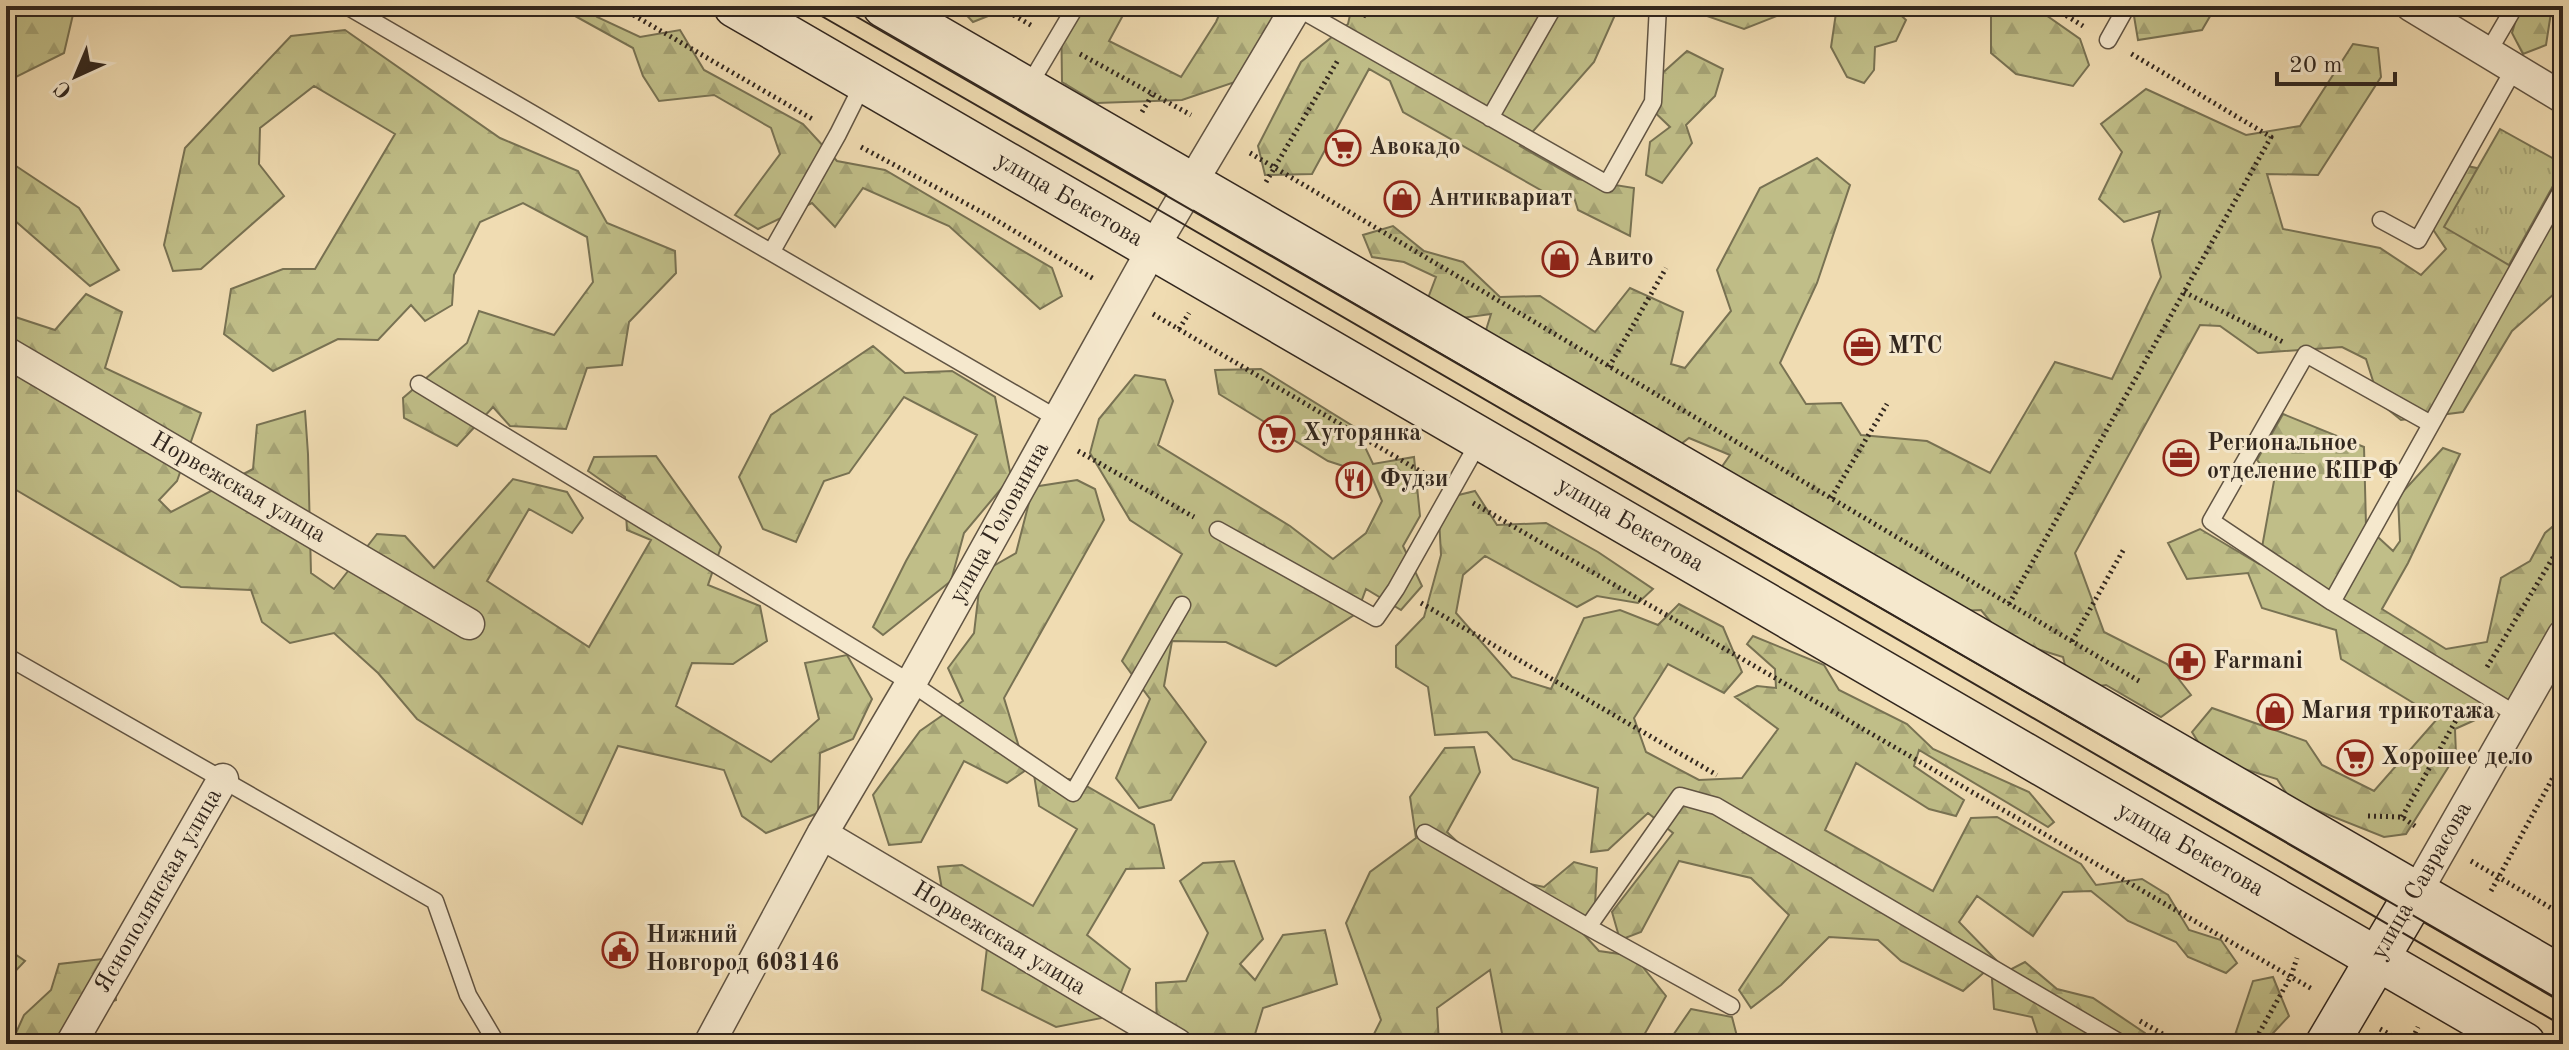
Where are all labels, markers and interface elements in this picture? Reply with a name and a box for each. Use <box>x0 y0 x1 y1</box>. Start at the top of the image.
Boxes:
north arrow <box>36 36 116 116</box>
scale bar <box>2277 36 2395 86</box>
text: 20 m <box>2289 54 2343 78</box>
text: С <box>51 76 76 102</box>
supermarket icon: Авокадо <box>1324 129 1362 167</box>
place label: Авокадо <box>1369 136 1461 160</box>
street label: улица Бекетова <box>991 148 1147 252</box>
shop icon: Антиквариат <box>1383 180 1421 218</box>
place label: Антиквариат <box>1428 187 1572 211</box>
shop icon: Авито <box>1541 240 1579 278</box>
place label: Авито <box>1586 247 1654 271</box>
office icon: МТС <box>1843 328 1881 366</box>
place label: МТС <box>1888 335 1942 359</box>
supermarket icon: Хуторянка <box>1258 415 1296 453</box>
place label: Хуторянка <box>1303 422 1422 446</box>
street label: Норвежская улица <box>146 428 330 548</box>
place label: Региональное отделение КПРФ <box>2207 432 2398 484</box>
street label: улица Головнина <box>946 438 1054 608</box>
office icon: Региональное отделение КПРФ <box>2162 439 2200 477</box>
restaurant icon: Фудзи <box>1335 461 1373 499</box>
place label: Фудзи <box>1380 468 1449 492</box>
street label: улица Бекетова <box>1552 473 1708 577</box>
pharmacy icon: Farmani <box>2168 643 2206 681</box>
place label: Farmani <box>2213 650 2303 674</box>
shop icon: Магия трикотажа <box>2256 693 2294 731</box>
place label: Магия трикотажа <box>2301 700 2495 724</box>
supermarket icon: Хорошее дело <box>2336 739 2374 777</box>
place label: Хорошее дело <box>2381 746 2533 770</box>
street label: Яснополянская улица <box>91 785 227 997</box>
street label: улица Бекетова <box>2112 798 2268 902</box>
street label: улица Саврасова <box>2367 798 2477 964</box>
street label: Норвежская улица <box>908 878 1090 1000</box>
place label: Нижний Новгород 603146 <box>646 924 839 976</box>
public building icon: Нижний Новгород 603146 <box>601 931 639 969</box>

